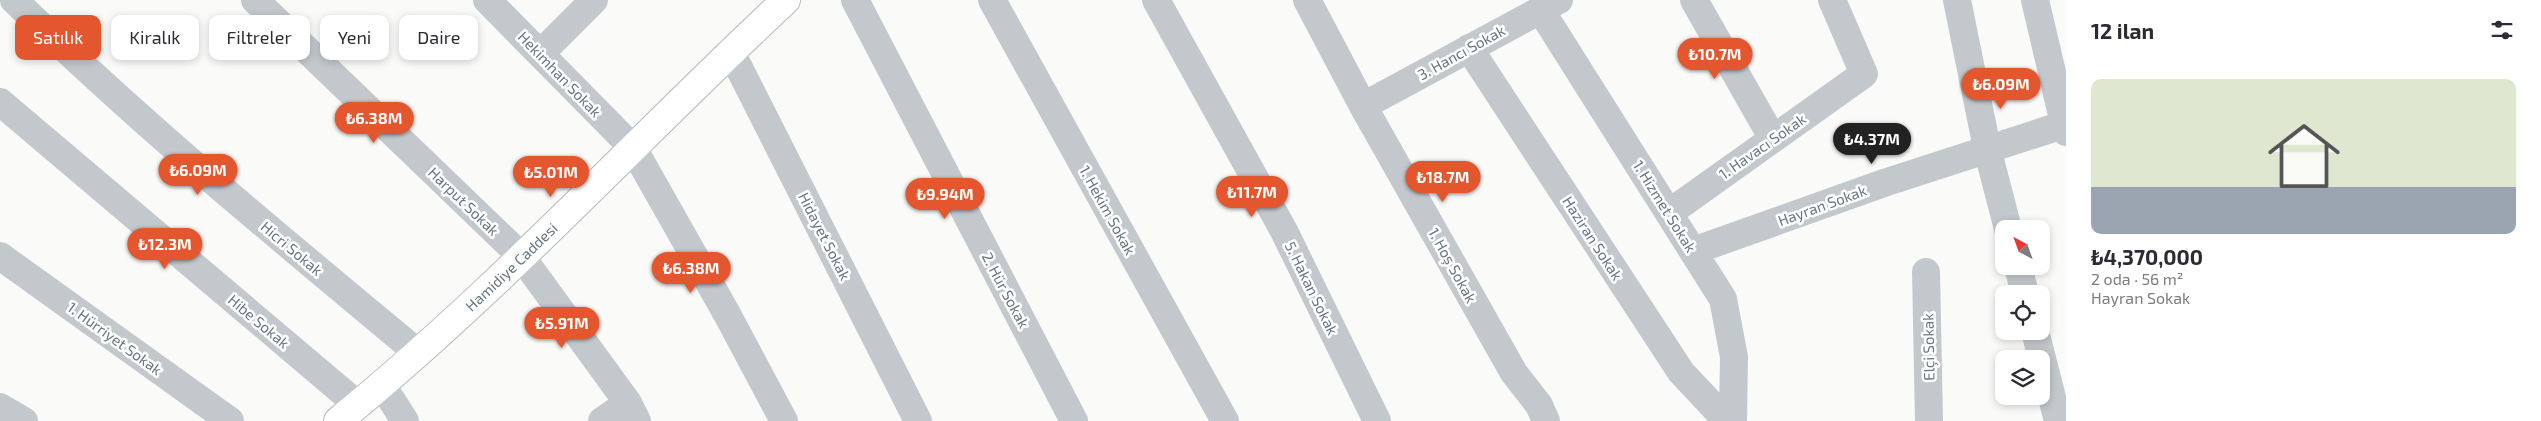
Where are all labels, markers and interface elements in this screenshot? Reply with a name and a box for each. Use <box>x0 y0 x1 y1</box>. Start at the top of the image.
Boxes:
chip: Satılık <box>15 15 101 60</box>
chip: Kiralık <box>111 15 199 60</box>
chip: Filtreler <box>209 15 310 60</box>
chip: Yeni <box>320 15 389 60</box>
chip: Daire <box>399 15 478 60</box>
icon: filters <box>2488 16 2516 44</box>
text: 12 ilan <box>2091 18 2154 43</box>
street label: 3. Hancı Sokak <box>1414 20 1508 83</box>
street label: Hekimhan Sokak <box>515 27 606 121</box>
pin: ₺10.7M <box>1674 38 1756 80</box>
text: ₺10.7M <box>1688 44 1742 63</box>
pin: ₺6.09M <box>1960 68 2042 110</box>
text: ₺6.09M <box>1972 74 2030 93</box>
pin: ₺6.38M <box>333 102 415 144</box>
text: ₺6.38M <box>346 108 402 127</box>
street label: 1. Havacı Sokak <box>1715 109 1809 183</box>
icon: home <box>2259 111 2349 201</box>
pin: ₺4.37M <box>1831 122 1913 165</box>
text: ₺4.37M <box>1844 129 1900 148</box>
pin: ₺6.09M <box>157 154 239 196</box>
pin: ₺5.01M <box>510 156 592 198</box>
street label: 1. Hizmet Sokak <box>1630 157 1701 256</box>
text: ₺6.09M <box>169 160 227 179</box>
pin: ₺18.7M <box>1402 160 1484 203</box>
text: ₺5.01M <box>524 162 578 181</box>
street label: 1. Hekim Sokak <box>1076 162 1140 258</box>
street label: Harput Sokak <box>425 163 503 239</box>
text: ₺18.7M <box>1417 167 1469 186</box>
pin: ₺11.7M <box>1211 176 1293 218</box>
pin: ₺9.94M <box>904 178 986 220</box>
street label: Hayran Sokak <box>1775 181 1869 229</box>
text: ₺11.7M <box>1227 182 1277 201</box>
text: ₺9.94M <box>916 184 974 203</box>
street label: Hidayet Sokak <box>795 189 855 283</box>
street label: Haziran Sokak <box>1559 193 1627 284</box>
street label: Hicri Sokak <box>258 217 327 279</box>
street label: Hamidiye Caddesi <box>461 219 561 315</box>
north arrow <box>1995 220 2050 275</box>
map controls <box>1995 220 2050 405</box>
street label: 1. Hoş Sokak <box>1424 224 1481 306</box>
pin: ₺12.3M <box>124 228 206 270</box>
text: ₺12.3M <box>138 234 192 253</box>
street label: 5. Hakan Sokak <box>1282 238 1342 338</box>
text: ₺4,370,000 <box>2091 244 2203 269</box>
street label: 2. Hür Sokak <box>979 249 1034 331</box>
pin: ₺6.38M <box>650 252 732 294</box>
text: ₺6.38M <box>663 258 719 277</box>
text: 2 oda · 56 m² <box>2091 269 2183 288</box>
button: locate <box>1995 285 2050 340</box>
text: Hayran Sokak <box>2091 288 2190 307</box>
street label: Hibe Sokak <box>225 290 293 352</box>
street label: 1. Hürriyet Sokak <box>64 298 166 379</box>
pin: ₺5.91M <box>521 306 603 349</box>
text: ₺5.91M <box>535 313 589 332</box>
street label: Elçi Sokak <box>1918 313 1939 381</box>
button: layers <box>1995 350 2050 405</box>

